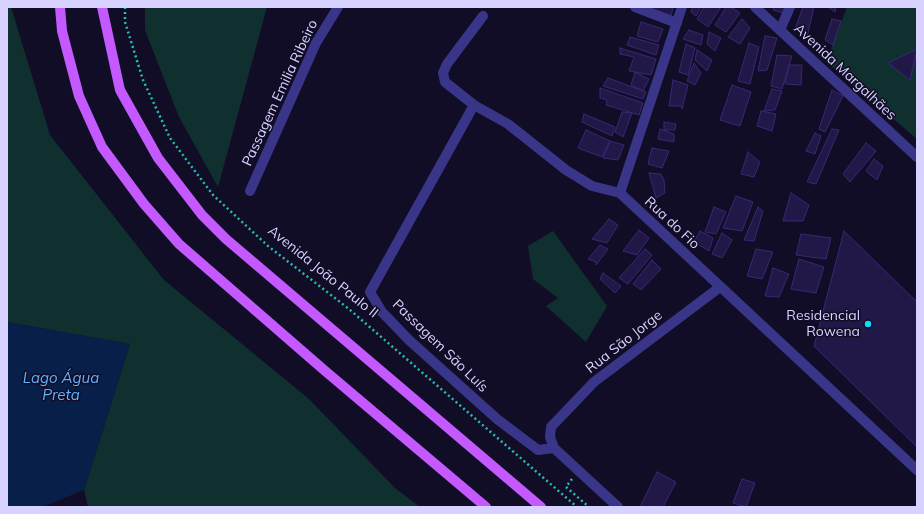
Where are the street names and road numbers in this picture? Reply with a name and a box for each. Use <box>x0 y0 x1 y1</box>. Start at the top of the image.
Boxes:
street label: Passagem Emilia Ribeiro <box>239 17 321 169</box>
street label: Avenida Margalhães <box>790 20 900 124</box>
street label: Rua do Fio <box>641 193 703 253</box>
street label: Avenida João Paulo II <box>264 222 382 322</box>
street label: Passagem São Luís <box>389 296 491 396</box>
street label: Rua São Jorge <box>582 307 666 377</box>

